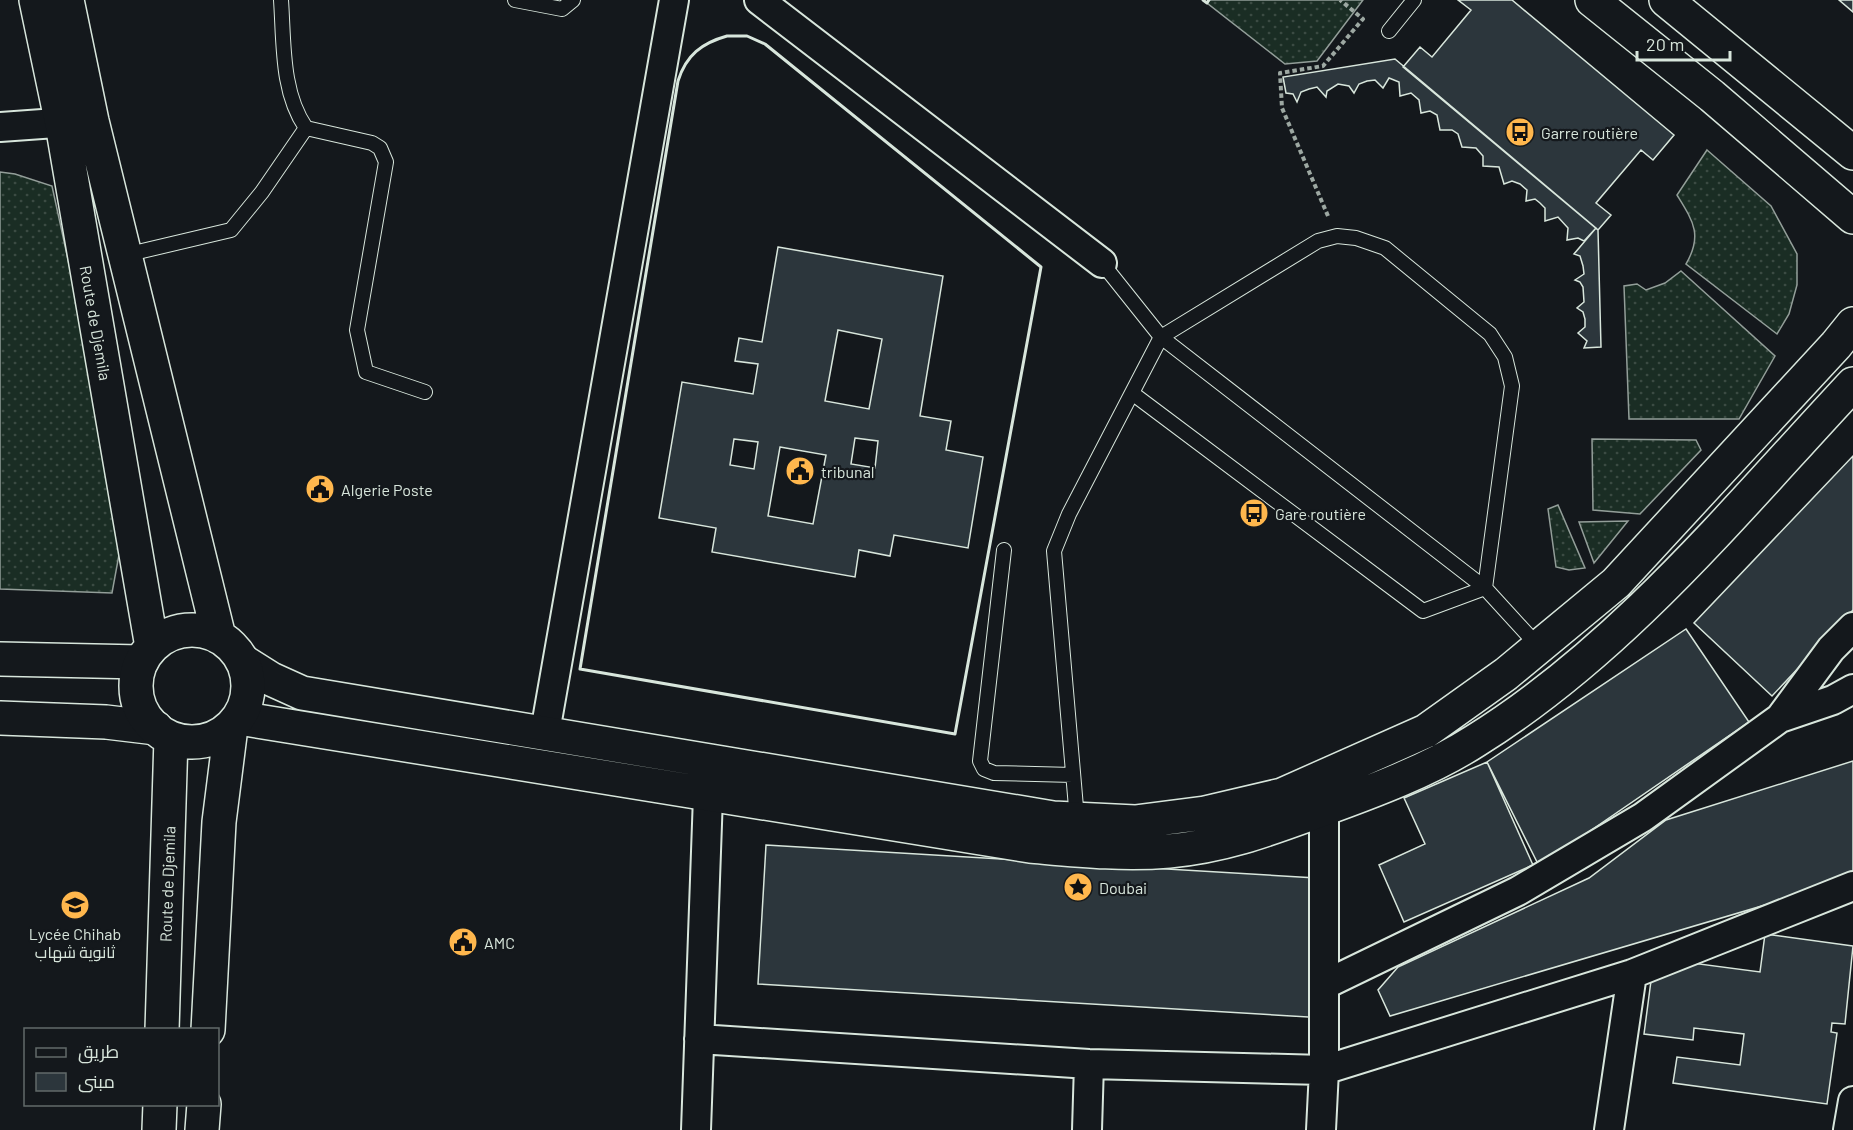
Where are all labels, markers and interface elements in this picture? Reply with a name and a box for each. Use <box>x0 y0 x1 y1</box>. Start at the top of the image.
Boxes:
scale bar <box>1637 24 1730 62</box>
text: 20 m <box>1646 33 1684 55</box>
bus stop icon: Garre routière <box>1504 116 1536 148</box>
place label: Garre routière <box>1541 123 1638 142</box>
street label: Route de Djemila <box>77 264 115 382</box>
public building icon: tribunal <box>784 455 816 487</box>
place label: tribunal <box>821 462 875 481</box>
public building icon: Algerie Poste <box>304 473 336 505</box>
place label: Algerie Poste <box>341 480 433 499</box>
bus stop icon: Gare routière <box>1238 497 1270 529</box>
place label: Gare routière <box>1275 504 1366 523</box>
street label: Route de Djemila <box>155 826 179 942</box>
place icon: Doubai <box>1062 871 1094 903</box>
place label: Doubai <box>1099 878 1147 897</box>
school or university icon: Lycée Chihab ثانوية شهاب <box>59 889 91 921</box>
place label: Lycée Chihab ثانوية شهاب <box>29 924 121 963</box>
public building icon: AMC <box>447 926 479 958</box>
place label: AMC <box>484 933 515 952</box>
legend <box>24 1028 219 1106</box>
text: طريق <box>78 1040 119 1064</box>
text: مبنى <box>78 1070 115 1093</box>

